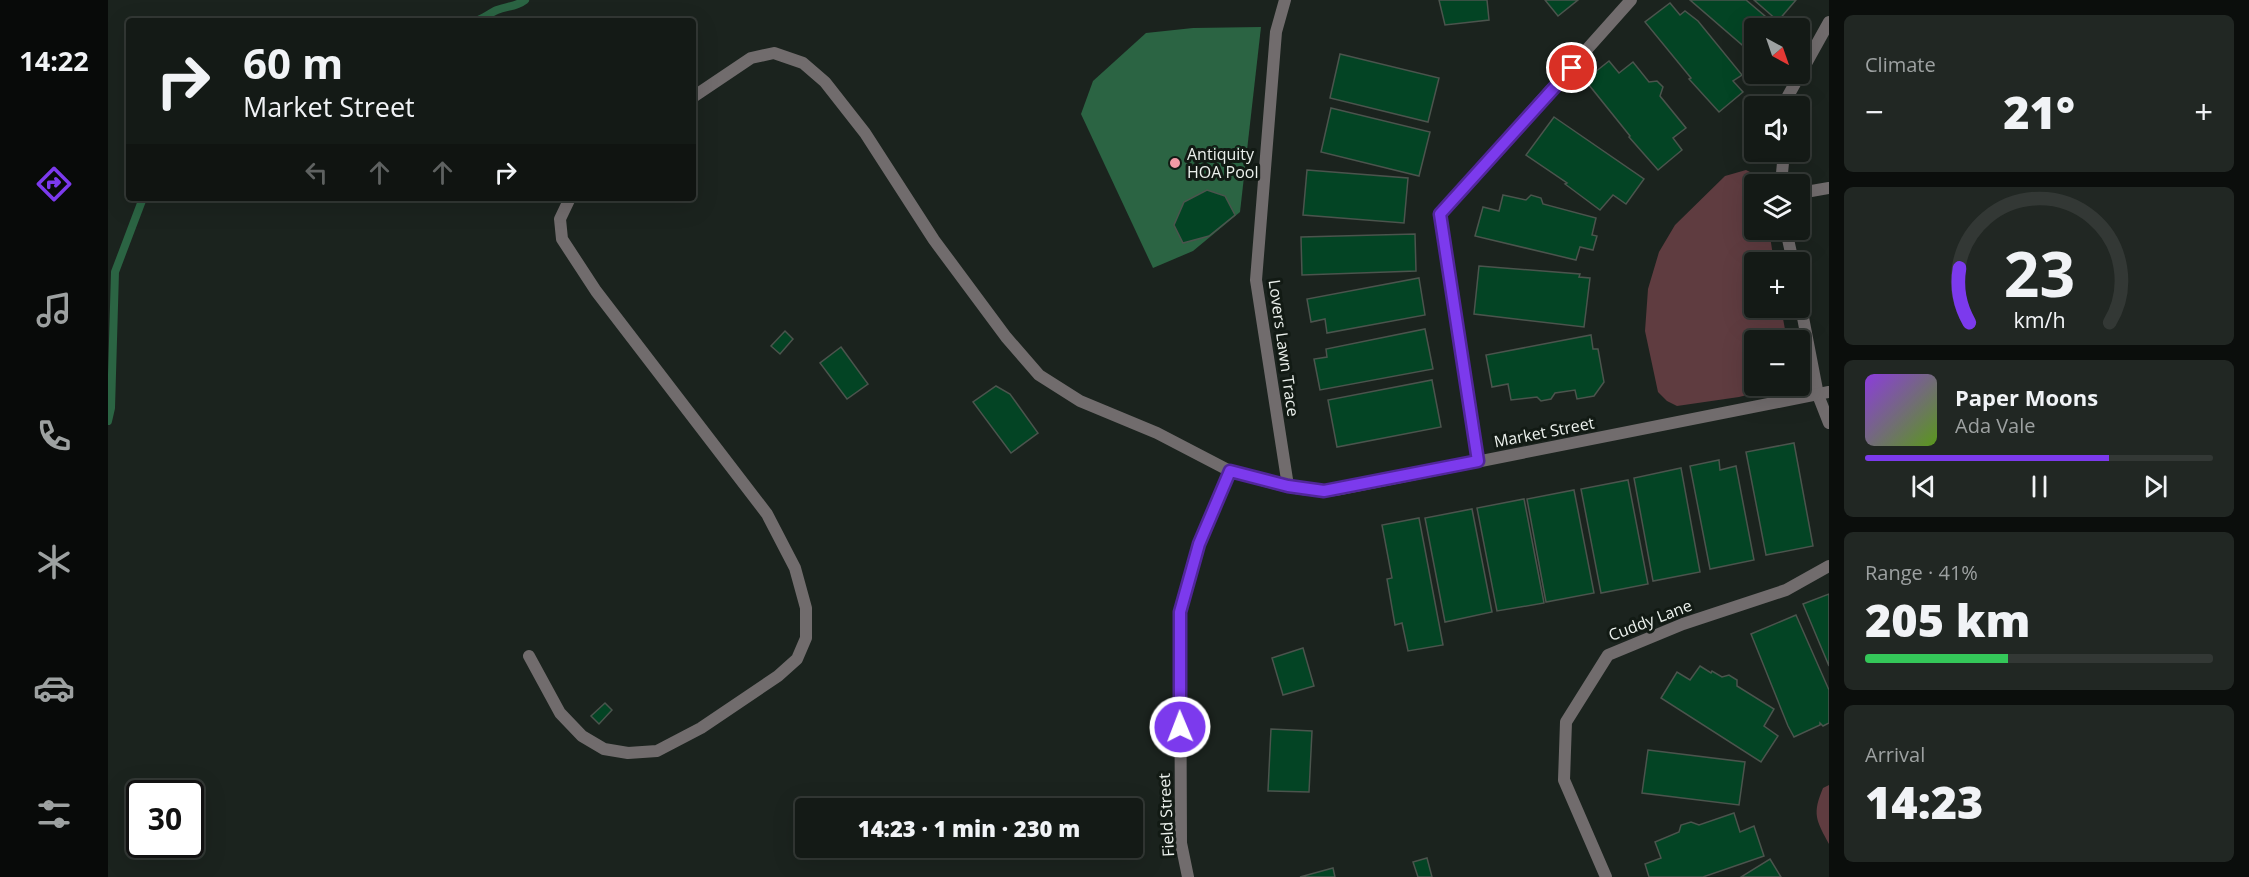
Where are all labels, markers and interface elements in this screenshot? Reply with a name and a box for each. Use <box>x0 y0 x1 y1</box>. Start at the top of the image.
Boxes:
north arrow <box>1744 18 1810 84</box>
map controls <box>1744 18 1810 396</box>
text: 60 m <box>243 34 343 91</box>
text: 14:22 <box>19 42 89 79</box>
icon: right <box>144 42 222 120</box>
pin <box>1546 42 1597 93</box>
icon: arrive <box>1555 51 1588 84</box>
text: Climate <box>1865 51 1936 78</box>
text: 21° <box>2003 81 2075 142</box>
text: Market Street <box>243 88 415 125</box>
text: − <box>1865 89 1884 134</box>
text: + <box>2194 89 2213 134</box>
button: sound <box>1744 96 1810 162</box>
place label: Antiquity HOA Pool <box>1187 143 1258 183</box>
icon: left <box>300 156 333 189</box>
icon: ahead <box>363 156 396 189</box>
icon: ahead <box>426 156 459 189</box>
icon: right <box>489 156 522 189</box>
marker: Antiquity HOA Pool <box>1168 156 1182 170</box>
icon: directions <box>33 163 75 205</box>
button: layers <box>1744 174 1810 240</box>
text: 23 <box>2003 230 2075 315</box>
button: + <box>1744 252 1810 318</box>
street label: Lovers Lawn Trace <box>1264 278 1304 418</box>
icon: music <box>33 289 75 331</box>
text: km/h <box>2013 306 2065 335</box>
button: − <box>1744 330 1810 396</box>
text: Paper Moons <box>1955 382 2098 412</box>
street label: Market Street <box>1492 411 1596 453</box>
text: Ada Vale <box>1955 412 2036 439</box>
icon: phone <box>33 415 75 457</box>
icon: previous <box>1907 470 1940 503</box>
icon: pause <box>2023 470 2056 503</box>
icon: next <box>2139 470 2172 503</box>
icon: climate <box>33 541 75 583</box>
text: Range · 41% <box>1865 559 1978 586</box>
text: 205 km <box>1865 589 2030 650</box>
street label: Cuddy Lane <box>1605 594 1695 646</box>
icon: car <box>33 667 75 709</box>
position arrow <box>1148 695 1212 759</box>
text: Arrival <box>1865 741 1925 768</box>
text: 14:23 <box>1865 771 1983 832</box>
street label: Field Street <box>1153 772 1179 857</box>
speed limit sign: 30 <box>126 780 204 858</box>
icon: filters <box>33 793 75 835</box>
text: 14:23 · 1 min · 230 m <box>858 813 1080 843</box>

